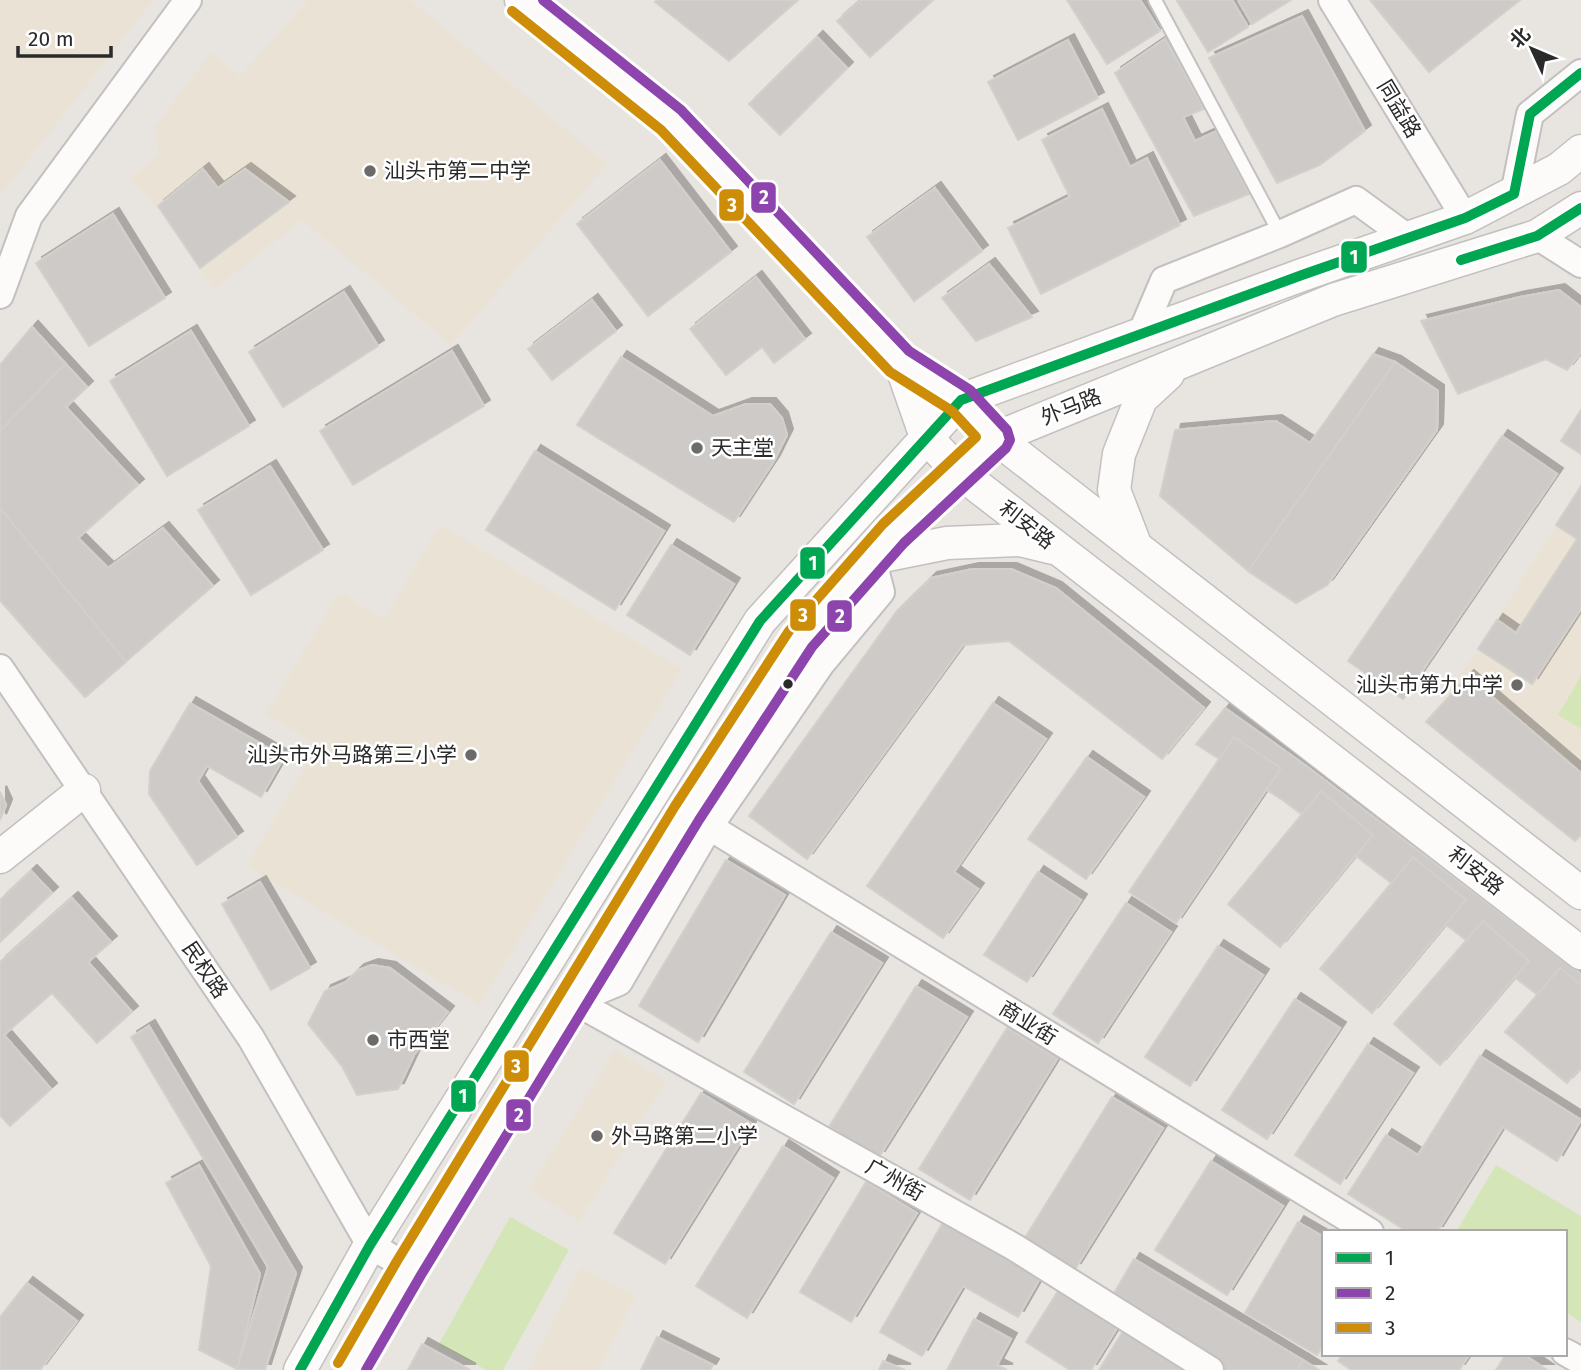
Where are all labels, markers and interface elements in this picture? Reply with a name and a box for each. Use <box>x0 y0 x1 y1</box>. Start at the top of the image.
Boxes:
scale bar <box>18 14 110 58</box>
north arrow <box>1497 14 1567 84</box>
text: 北 <box>1505 23 1535 52</box>
text: 20 m <box>28 26 74 52</box>
street label: 同益路 <box>1372 75 1426 143</box>
place label: 汕头市第二中学 <box>384 158 531 184</box>
marker: 汕头市第二中学 <box>362 163 378 179</box>
line badge: 2 <box>750 181 777 214</box>
text: 2 <box>759 186 769 209</box>
line badge: 3 <box>718 188 745 222</box>
text: 3 <box>726 194 737 217</box>
line badge: 1 <box>1340 240 1368 274</box>
text: 1 <box>1350 246 1358 269</box>
street label: 外马路 <box>1037 383 1105 431</box>
place label: 天主堂 <box>711 435 774 461</box>
marker: 天主堂 <box>689 440 705 456</box>
street label: 利安路 <box>994 495 1060 555</box>
line badge: 1 <box>799 546 826 580</box>
text: 1 <box>809 552 817 575</box>
line badge: 3 <box>789 598 817 632</box>
line badge: 2 <box>826 599 853 633</box>
text: 3 <box>797 604 808 627</box>
text: 2 <box>835 605 845 628</box>
place label: 汕头市第九中学 <box>1356 672 1503 698</box>
unlabelled marker <box>781 677 795 691</box>
marker: 汕头市第九中学 <box>1509 677 1525 693</box>
place label: 汕头市外马路第三小学 <box>247 742 457 768</box>
marker: 汕头市外马路第三小学 <box>463 747 479 763</box>
street label: 利安路 <box>1443 841 1509 901</box>
street label: 民权路 <box>177 937 233 1003</box>
street label: 商业街 <box>994 995 1062 1051</box>
place label: 市西堂 <box>387 1027 450 1053</box>
marker: 市西堂 <box>365 1032 381 1048</box>
line badge: 3 <box>503 1049 530 1083</box>
text: 3 <box>510 1055 521 1078</box>
line badge: 1 <box>450 1079 477 1113</box>
text: 1 <box>459 1085 467 1108</box>
line badge: 2 <box>505 1098 532 1132</box>
text: 2 <box>514 1104 524 1127</box>
place label: 外马路第二小学 <box>611 1123 758 1149</box>
marker: 外马路第二小学 <box>589 1128 605 1144</box>
street label: 广州街 <box>861 1153 929 1207</box>
legend <box>1322 1230 1567 1356</box>
text: 1 <box>1385 1245 1394 1271</box>
text: 2 <box>1385 1280 1395 1306</box>
text: 3 <box>1385 1315 1395 1341</box>

